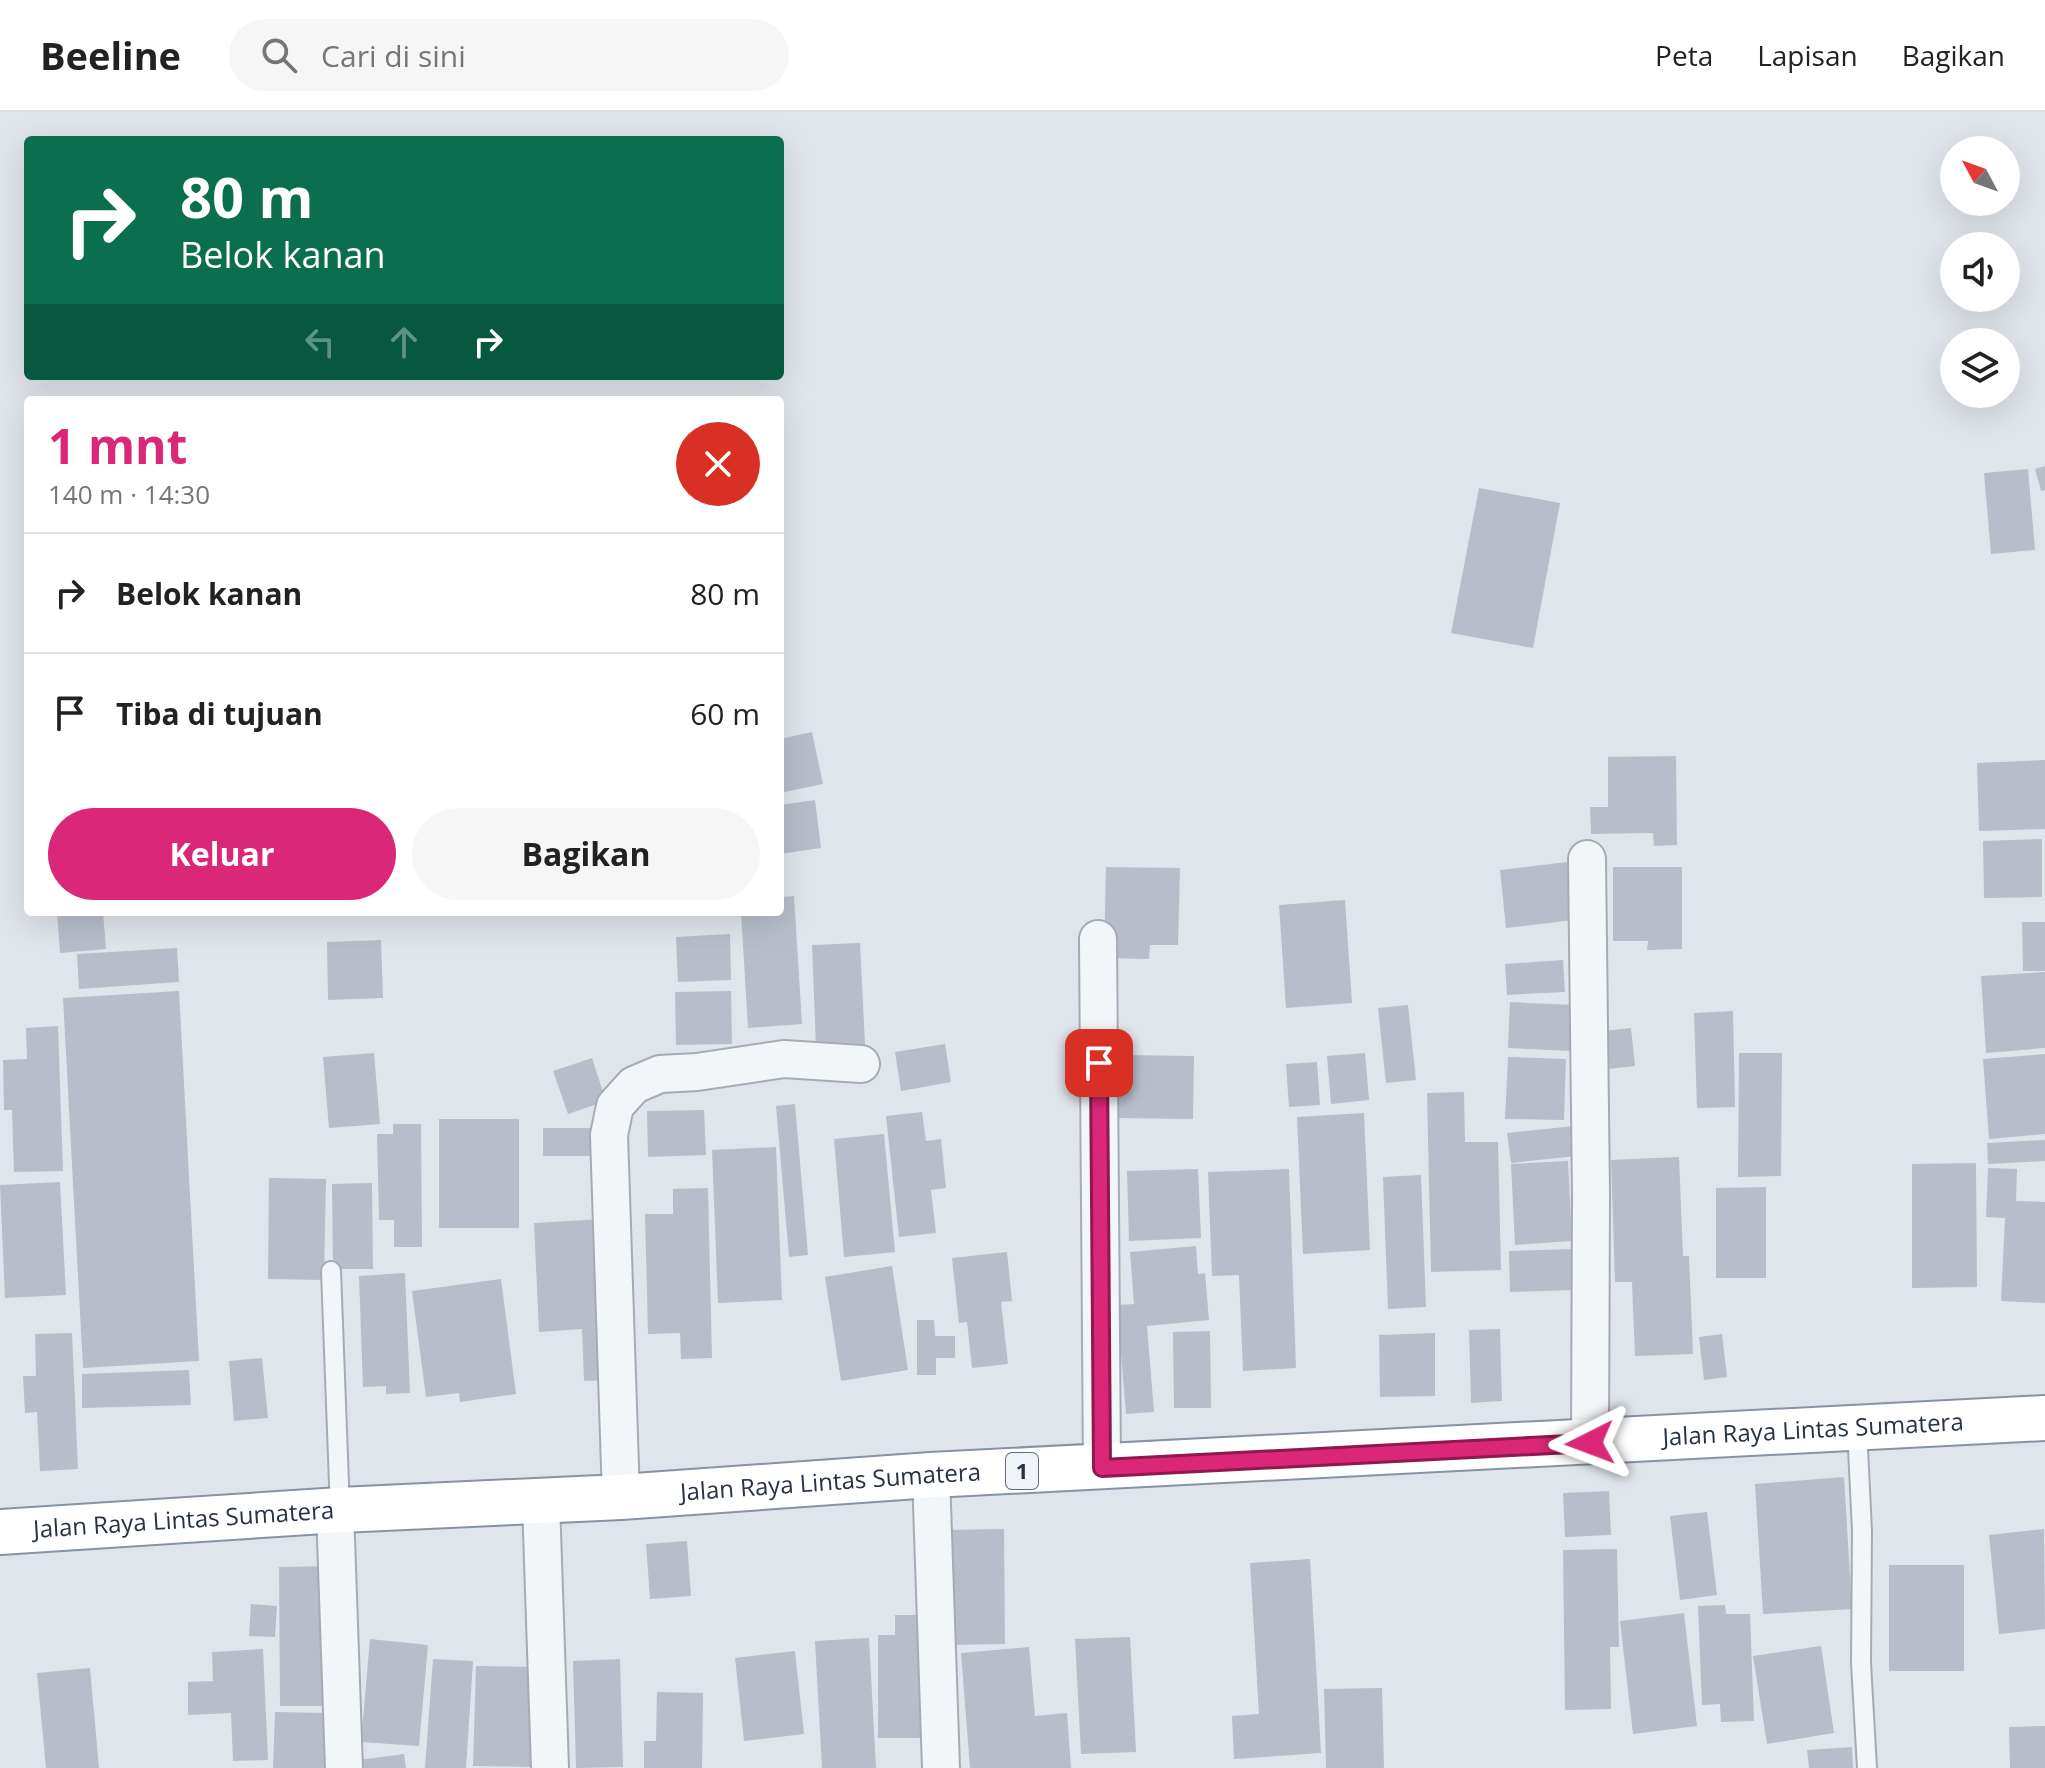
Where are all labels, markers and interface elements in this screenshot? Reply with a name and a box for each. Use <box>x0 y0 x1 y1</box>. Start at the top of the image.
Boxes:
search box <box>229 19 789 91</box>
text: Beeline <box>40 29 181 81</box>
icon: search <box>257 33 301 77</box>
text: Cari di sini <box>321 35 466 76</box>
text: Peta <box>1655 36 1713 74</box>
text: Lapisan <box>1757 36 1858 74</box>
text: Bagikan <box>1902 36 2005 74</box>
north arrow <box>1940 136 2020 216</box>
map controls <box>1940 136 2020 408</box>
text: 80 m <box>180 158 314 234</box>
icon: right <box>48 168 152 272</box>
text: Belok kanan <box>180 230 386 279</box>
button: sound <box>1940 232 2020 312</box>
icon: left <box>298 320 342 364</box>
icon: ahead <box>382 320 426 364</box>
icon: right <box>466 320 510 364</box>
button: layers <box>1940 328 2020 408</box>
text: 1 mnt <box>48 413 187 478</box>
button: close <box>676 422 760 506</box>
text: 140 m · 14:30 <box>48 476 210 512</box>
icon: right <box>48 571 92 615</box>
text: Belok kanan <box>116 573 302 614</box>
text: 80 m <box>690 573 760 614</box>
icon: arrive <box>48 691 92 735</box>
text: Tiba di tujuan <box>116 693 323 734</box>
text: 60 m <box>690 693 760 734</box>
button: Keluar <box>48 808 396 900</box>
button: Bagikan <box>412 808 760 900</box>
pin <box>1065 1029 1133 1097</box>
icon: arrive <box>1077 1041 1121 1085</box>
position arrow <box>1548 1401 1632 1485</box>
street label: Jalan Raya Lintas Sumatera <box>1660 1404 1964 1453</box>
road number: 1 <box>1006 1453 1038 1489</box>
street label: Jalan Raya Lintas Sumatera <box>677 1454 982 1508</box>
street label: Jalan Raya Lintas Sumatera <box>30 1492 335 1545</box>

